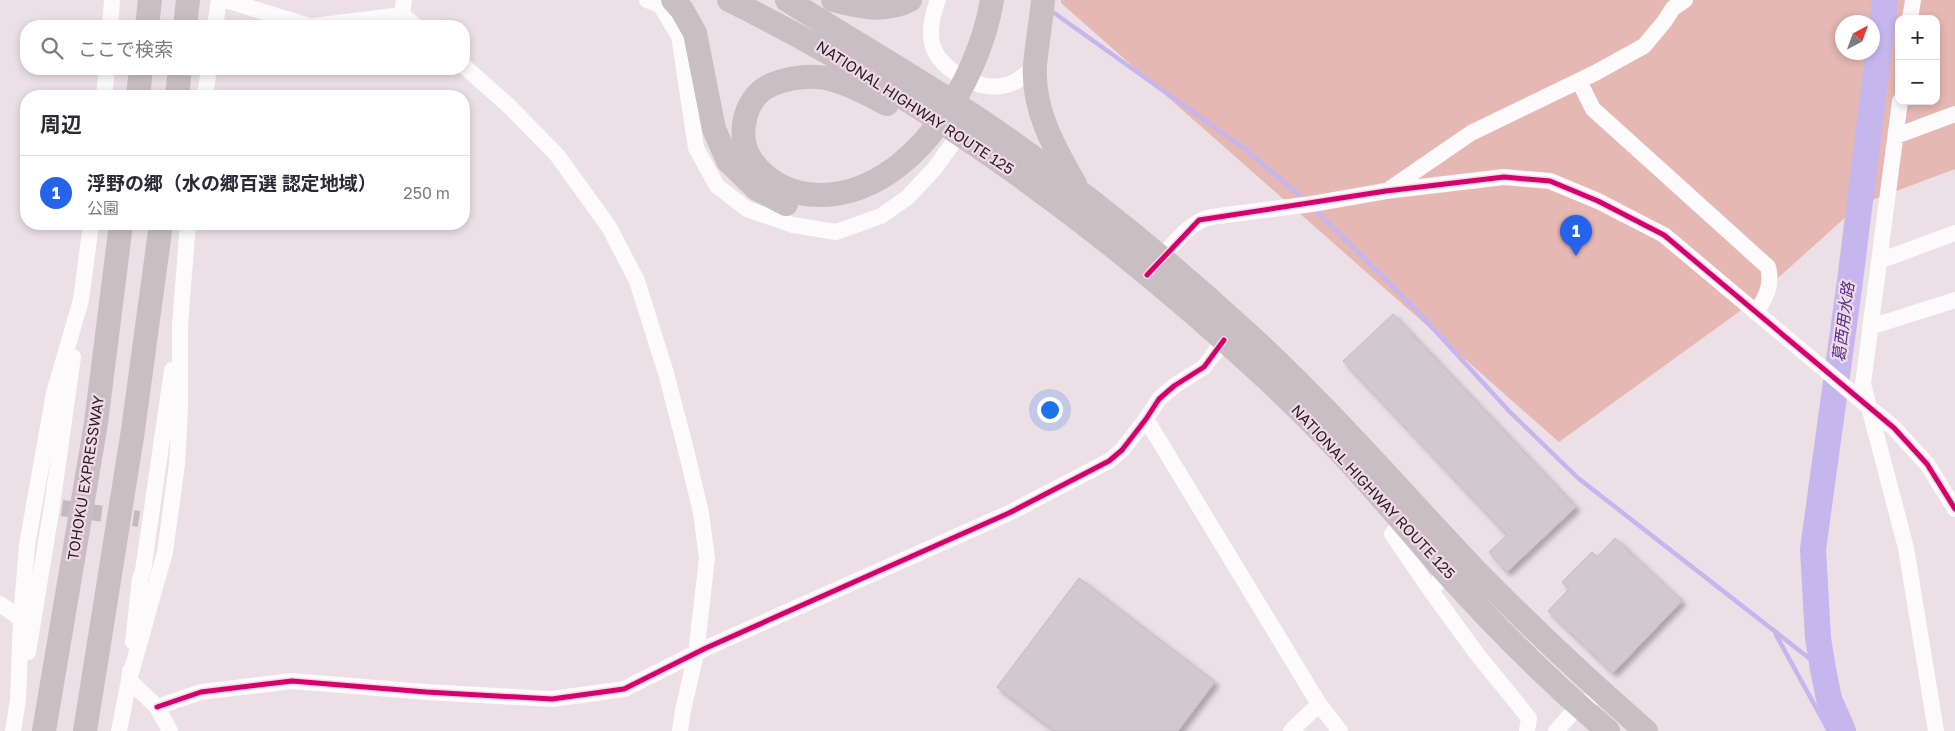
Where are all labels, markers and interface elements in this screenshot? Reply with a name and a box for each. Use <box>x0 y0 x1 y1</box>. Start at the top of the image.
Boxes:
north arrow <box>1835 15 1880 60</box>
map controls <box>1895 15 1940 105</box>
button: + <box>1895 15 1940 60</box>
search box <box>20 20 470 75</box>
icon: search <box>38 34 66 62</box>
text: ここで検索 <box>78 37 173 60</box>
street label: NATIONAL HIGHWAY ROUTE 125 <box>813 37 1018 178</box>
button: − <box>1895 60 1940 105</box>
text: 周辺 <box>40 111 82 137</box>
text: 浮野の郷（水の郷百選 認定地域） <box>87 171 377 194</box>
text: 1 <box>52 183 60 203</box>
text: 250 m <box>403 183 450 203</box>
text: 公園 <box>87 198 119 218</box>
pin: 1 <box>1560 215 1592 256</box>
water label: 葛西用水路 <box>1828 279 1858 363</box>
street label: TOHOKU EXPRESSWAY <box>63 394 107 562</box>
your location <box>1037 397 1063 423</box>
street label: NATIONAL HIGHWAY ROUTE 125 <box>1288 400 1459 582</box>

